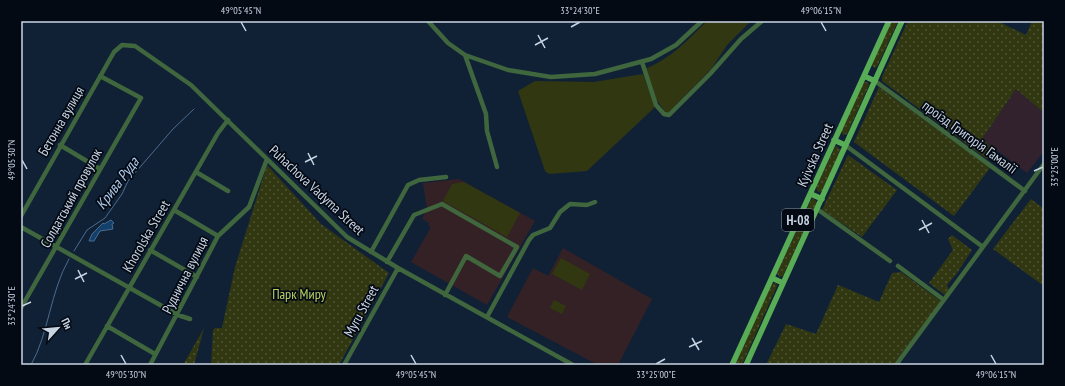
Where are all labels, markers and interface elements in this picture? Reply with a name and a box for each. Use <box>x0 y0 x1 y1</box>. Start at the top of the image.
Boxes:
text: 49°05'45"N <box>221 4 261 17</box>
text: 33°24'30"E <box>560 4 600 17</box>
text: 49°06'15"N <box>801 4 841 17</box>
street label: Бетонна вулиця <box>34 83 88 159</box>
street label: проїзд Григорія Гамалії <box>919 96 1021 178</box>
street label: Kyivska Street <box>793 120 837 190</box>
text: 49°05'30"N <box>5 140 18 180</box>
street label: Puhachova Vadyma Street <box>266 141 369 239</box>
street label: Солдатський провулок <box>36 145 106 251</box>
text: 33°25'00"E <box>1048 147 1061 187</box>
water label: Крива Руда <box>91 152 143 213</box>
street label: Khorolska Street <box>118 197 174 275</box>
road number: Н-08 <box>782 209 814 231</box>
street label: Руднична вулиця <box>158 233 212 317</box>
street label: Myru Street <box>340 282 383 340</box>
park label: Парк Миру <box>272 285 327 303</box>
text: 33°24'30"E <box>5 286 18 326</box>
north arrow <box>38 308 78 348</box>
text: Пн <box>58 316 76 331</box>
text: 49°05'30"N <box>106 368 146 381</box>
text: 49°05'45"N <box>396 368 436 381</box>
text: 33°25'00"E <box>636 368 676 381</box>
text: 49°06'15"N <box>976 368 1016 381</box>

